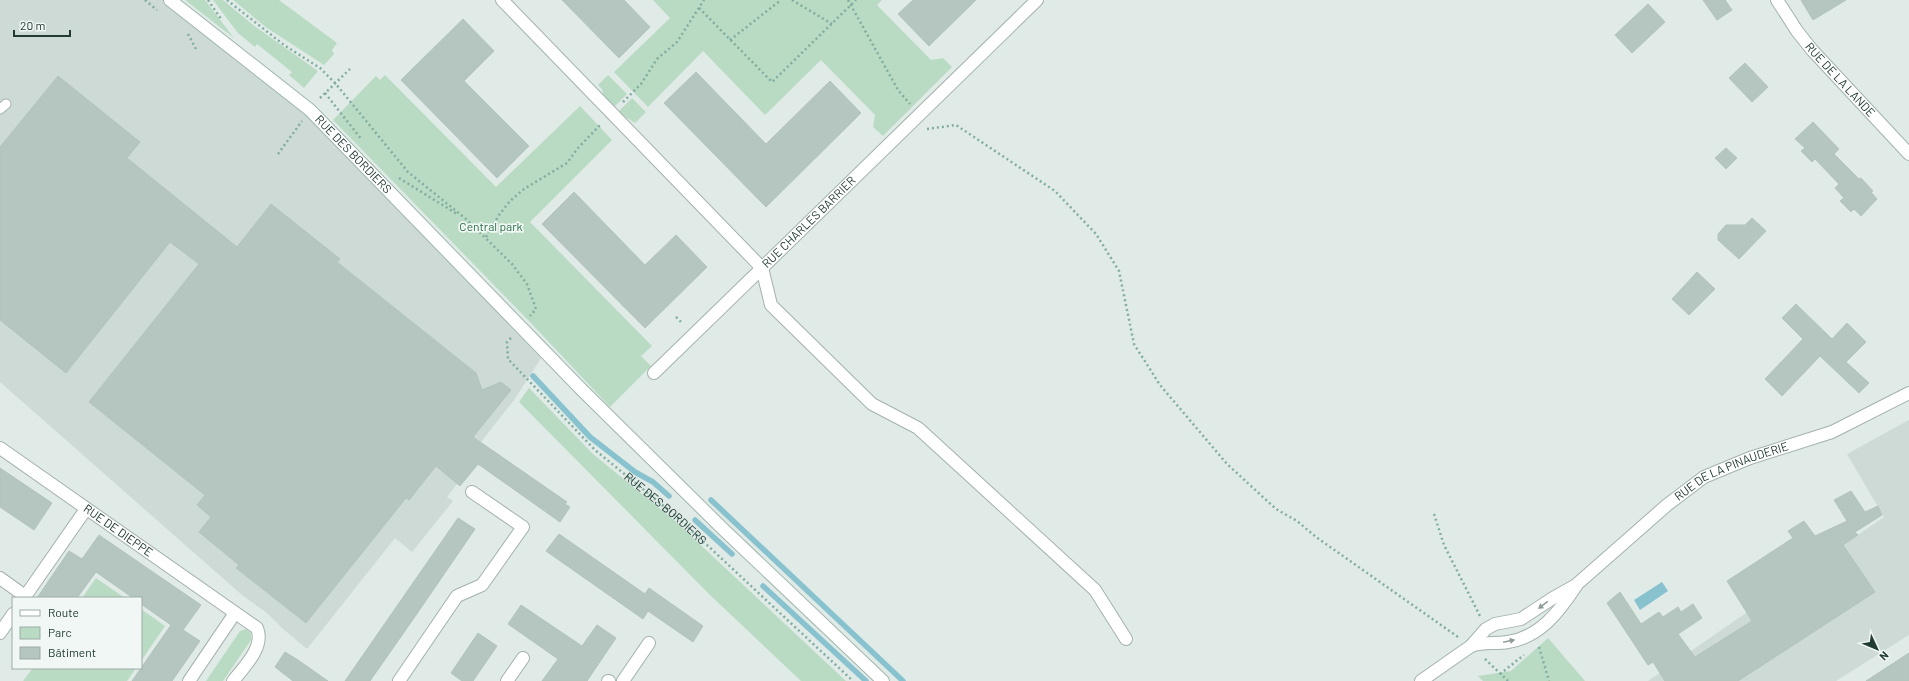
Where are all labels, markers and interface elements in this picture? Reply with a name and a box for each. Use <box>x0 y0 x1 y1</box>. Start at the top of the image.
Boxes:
scale bar <box>14 12 70 38</box>
text: 20 m <box>20 18 46 32</box>
street label: RUE DE LA LANDE <box>1803 39 1879 119</box>
street label: RUE DES BORDIERS <box>313 112 395 196</box>
street label: RUE CHARLES BARRIER <box>759 173 858 270</box>
park label: Central park <box>459 219 523 233</box>
street label: RUE DE LA PINAUDERIE <box>1671 438 1790 503</box>
street label: RUE DES BORDIERS <box>622 469 710 547</box>
street label: RUE DE DIEPPE <box>81 501 156 559</box>
legend <box>12 597 142 669</box>
one-way arrow <box>1537 601 1548 610</box>
text: Route <box>48 605 79 619</box>
text: Parc <box>48 625 72 639</box>
north arrow <box>1857 629 1897 669</box>
one-way arrow <box>1502 637 1515 643</box>
text: Bâtiment <box>48 645 96 659</box>
text: N <box>1877 649 1892 663</box>

